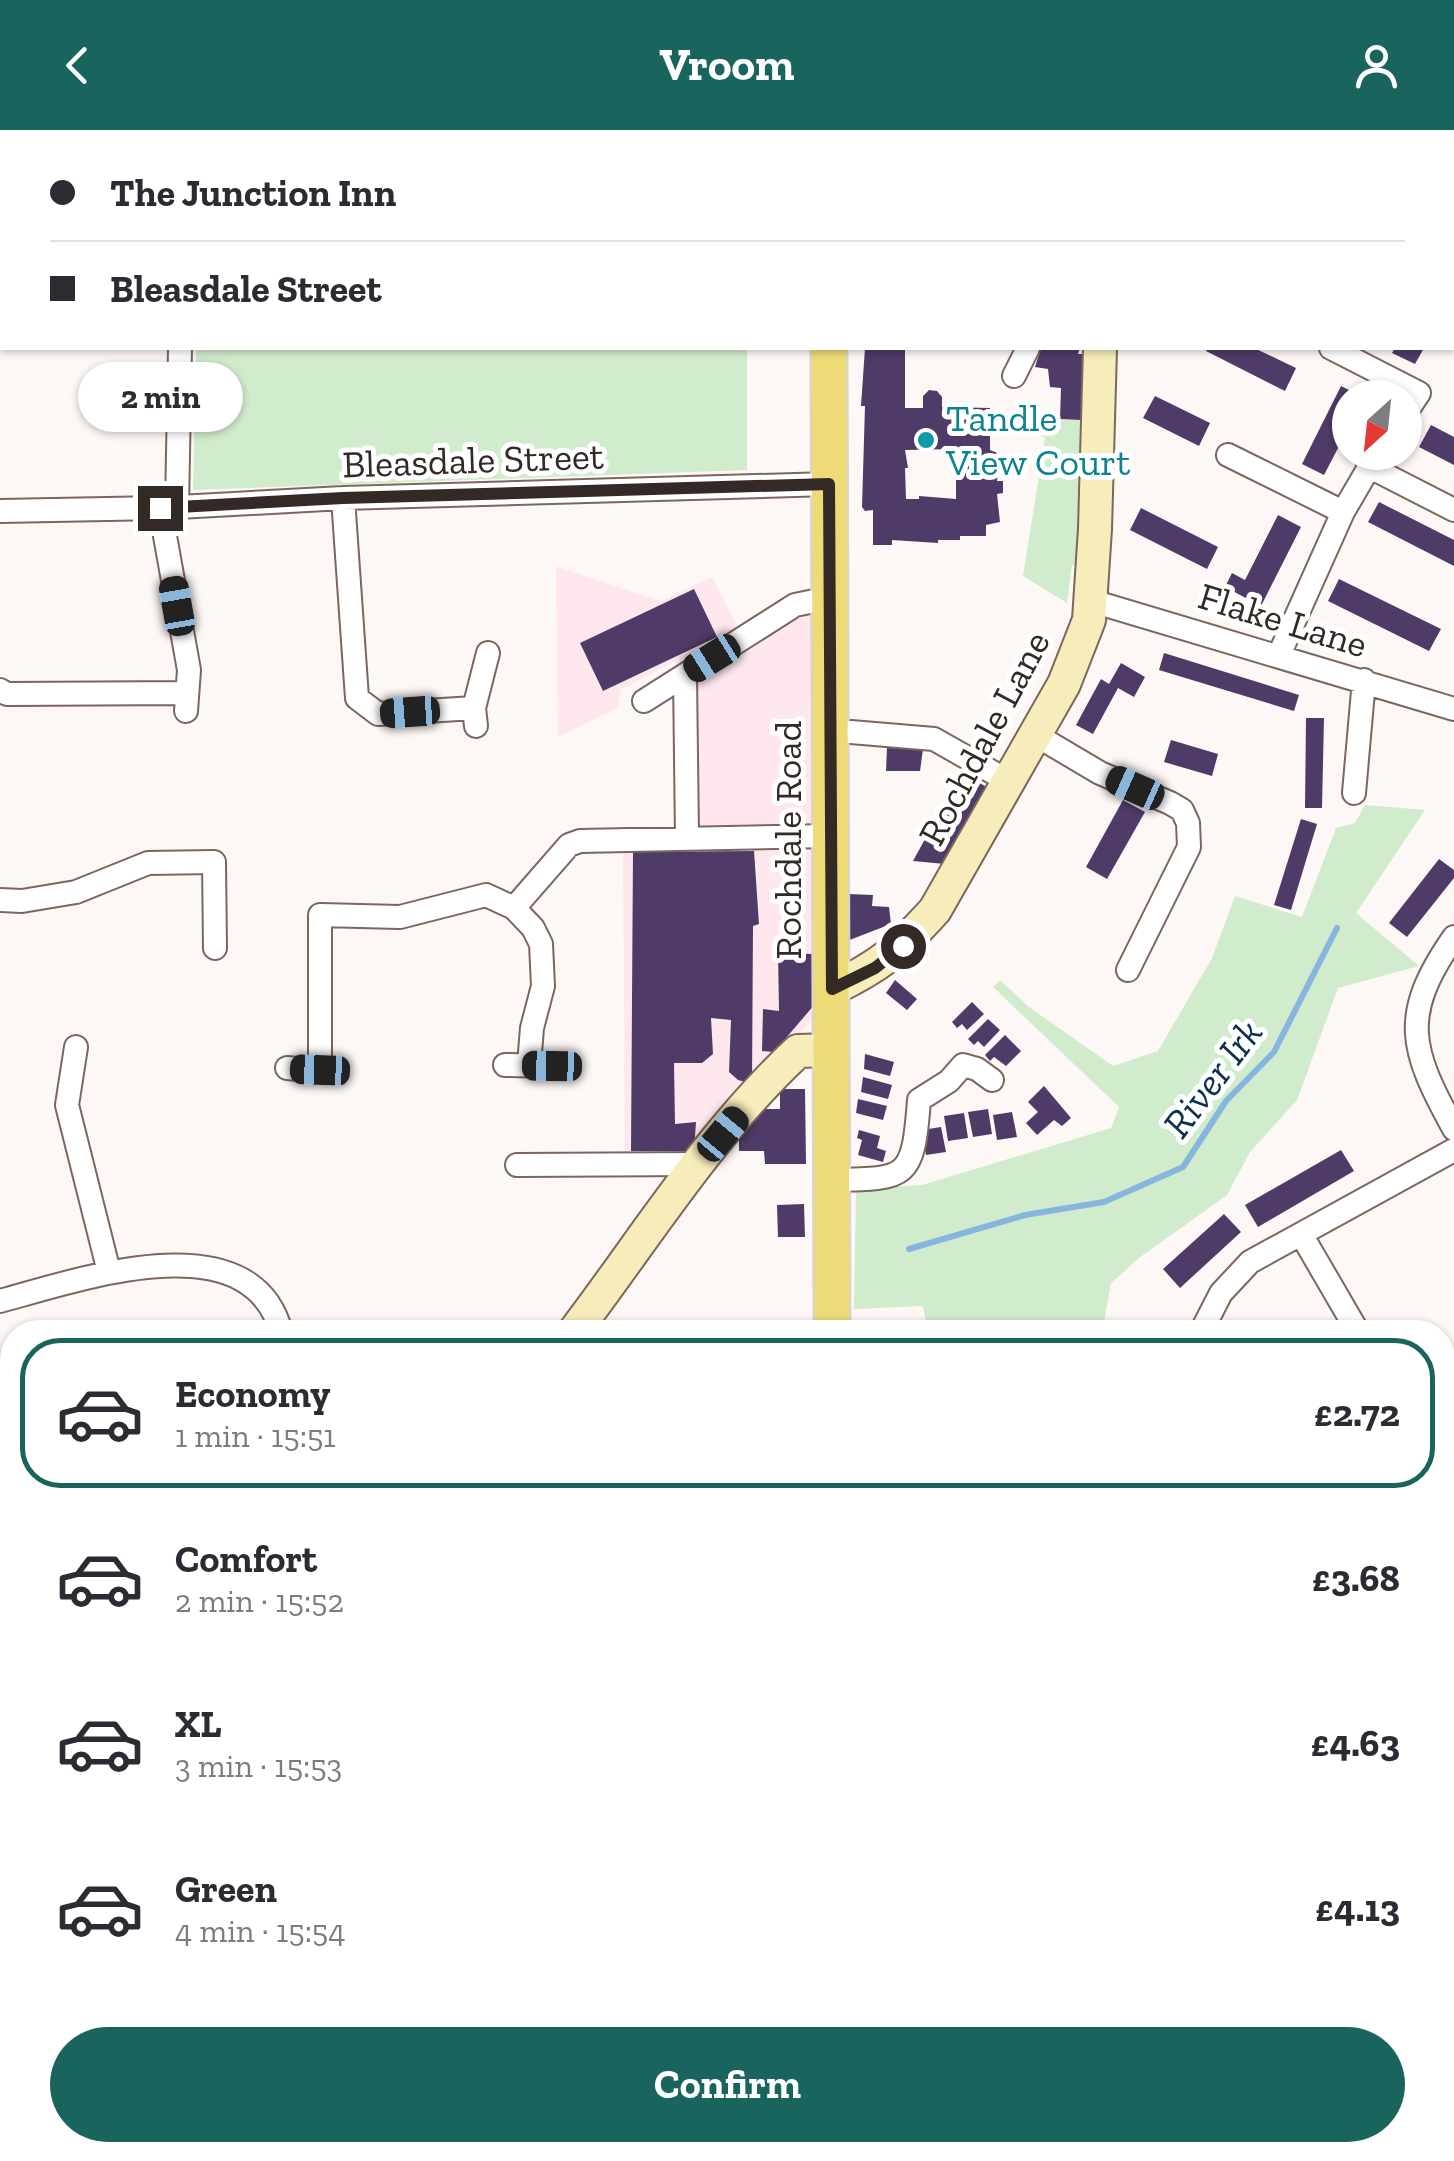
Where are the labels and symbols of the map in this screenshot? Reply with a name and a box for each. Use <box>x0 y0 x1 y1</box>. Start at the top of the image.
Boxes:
callout: 2 min <box>78 363 242 433</box>
north arrow <box>1332 380 1422 470</box>
place label: Tandle View Court <box>945 395 1130 485</box>
marker: Tandle View Court <box>915 429 937 451</box>
street label: Bleasdale Street <box>341 432 605 488</box>
route end <box>138 486 183 531</box>
street label: Flake Lane <box>1193 573 1373 667</box>
car <box>157 574 197 638</box>
street label: Rochdale Lane <box>908 623 1060 853</box>
car <box>679 629 745 687</box>
car <box>379 695 441 729</box>
street label: Rochdale Road <box>765 720 811 959</box>
car <box>1101 762 1169 814</box>
route start <box>881 924 926 969</box>
water label: River Irk <box>1152 1010 1272 1146</box>
car <box>522 1050 582 1082</box>
car <box>289 1054 351 1086</box>
car <box>692 1101 754 1167</box>

